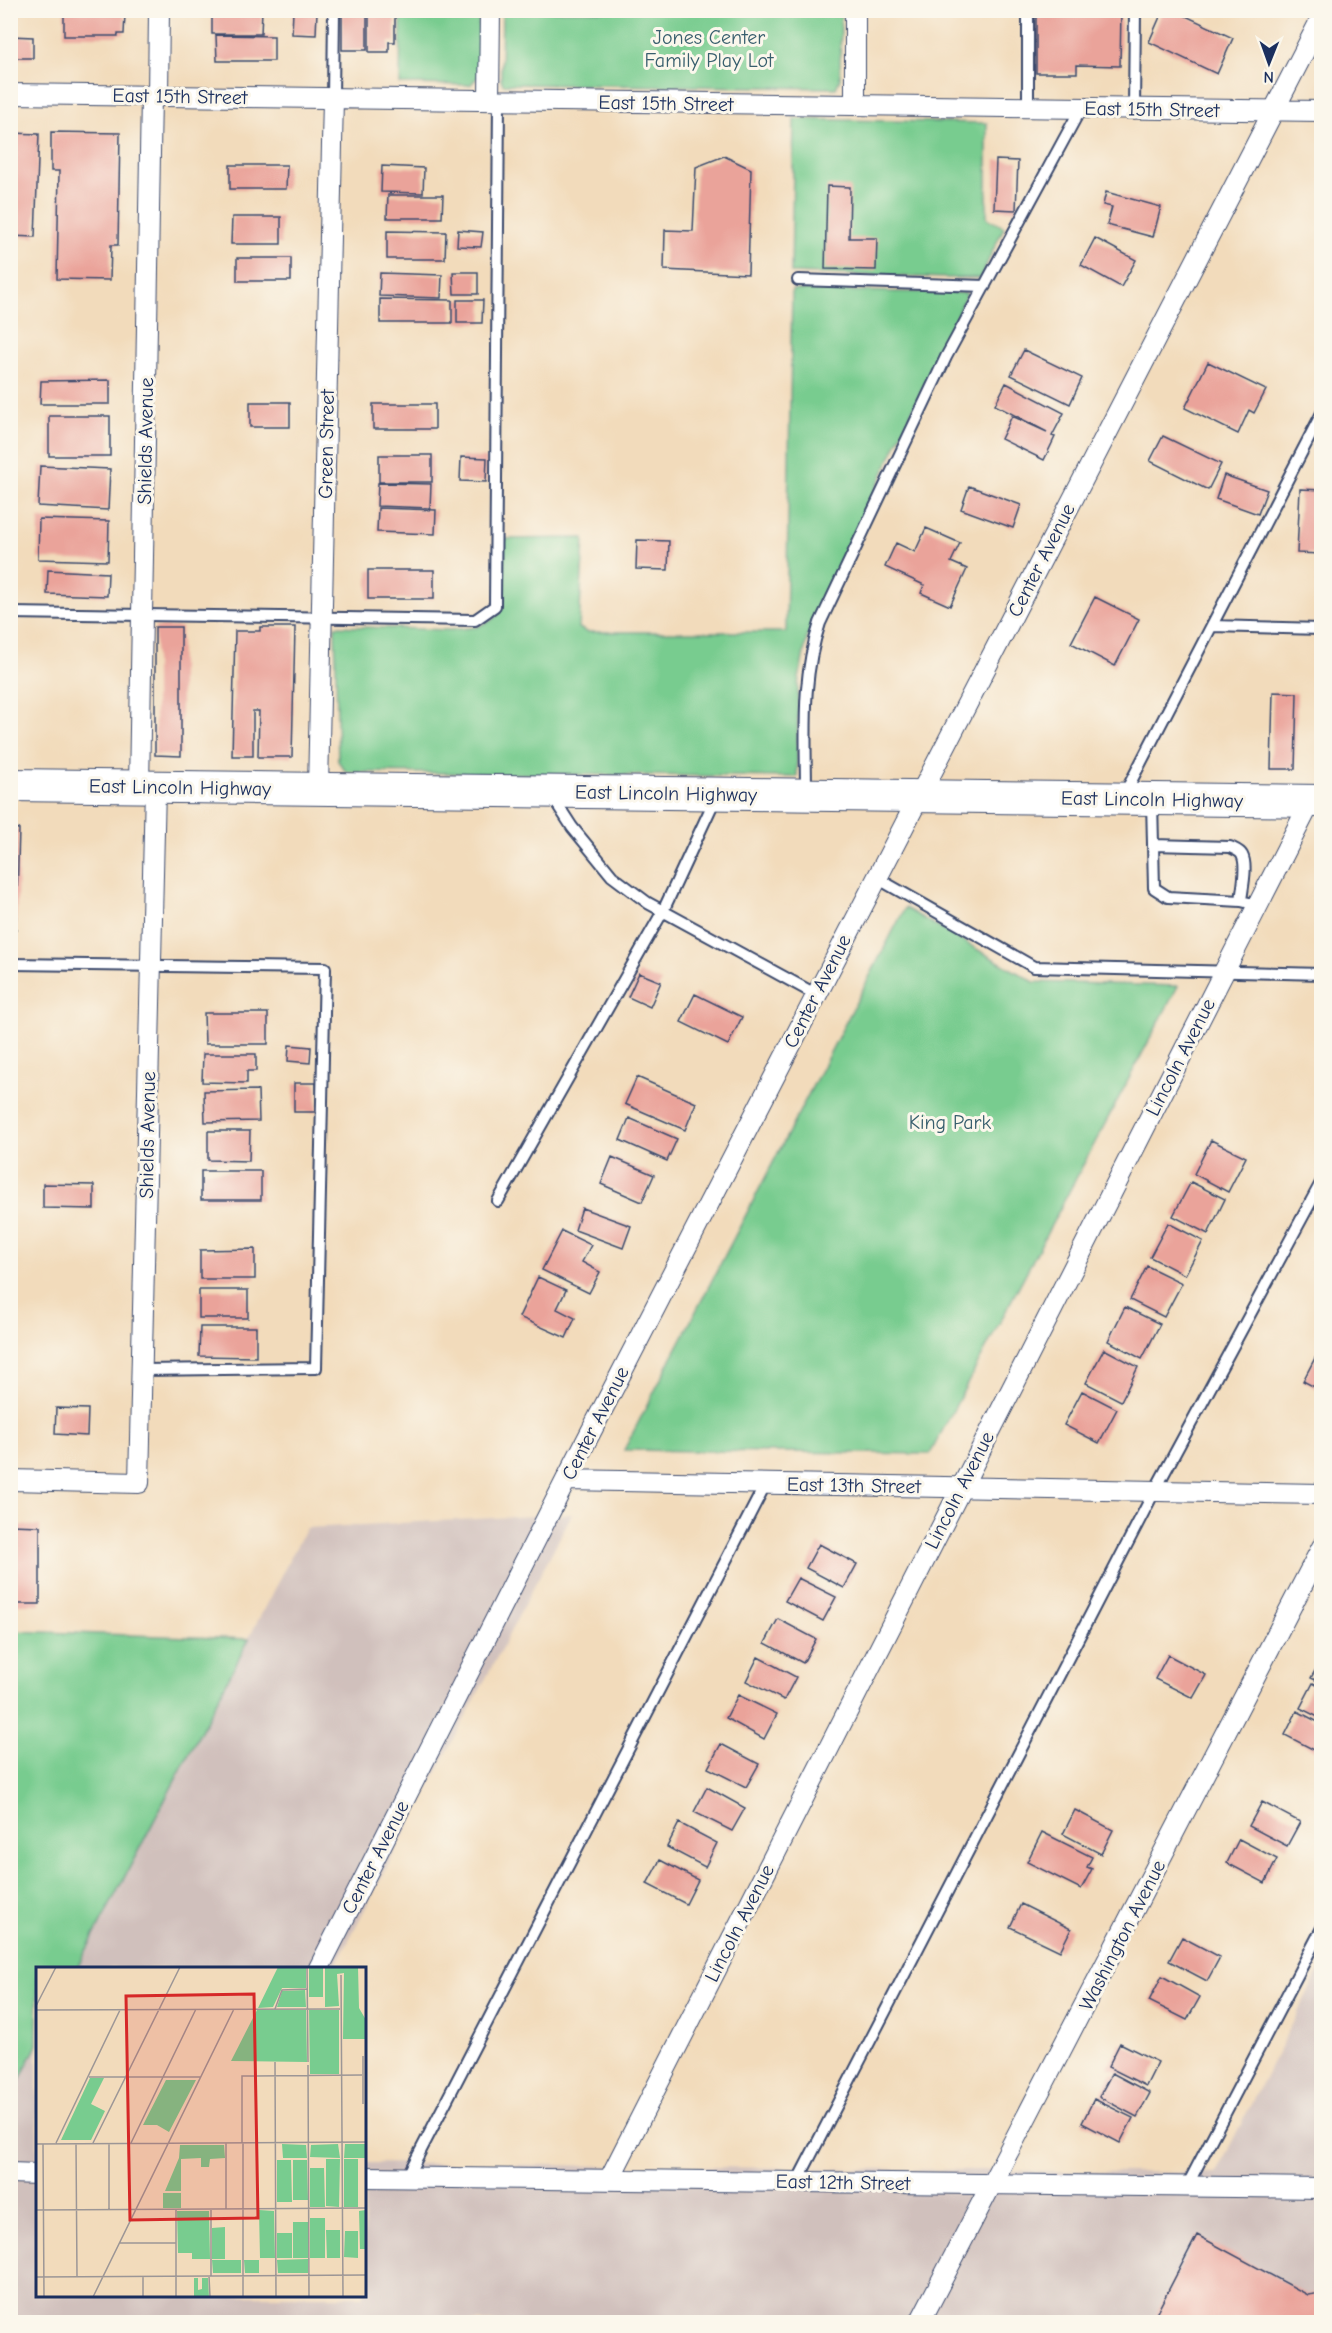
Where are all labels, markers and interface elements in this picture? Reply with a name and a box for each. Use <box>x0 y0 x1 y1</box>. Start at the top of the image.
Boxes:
park label: Jones Center Family Play Lot <box>644 26 775 72</box>
north arrow <box>1239 33 1299 93</box>
text: N <box>1263 68 1274 86</box>
street label: East 15th Street <box>112 84 249 109</box>
street label: East 15th Street <box>598 91 735 116</box>
street label: East 15th Street <box>1084 97 1221 122</box>
street label: Shields Avenue <box>133 377 158 505</box>
street label: Green Street <box>314 388 339 499</box>
street label: Center Avenue <box>1003 500 1080 621</box>
street label: East Lincoln Highway <box>89 774 271 801</box>
street label: East Lincoln Highway <box>575 780 757 807</box>
street label: East Lincoln Highway <box>1061 786 1243 813</box>
street label: Center Avenue <box>779 931 856 1052</box>
street label: Lincoln Avenue <box>1141 995 1220 1120</box>
street label: Shields Avenue <box>135 1071 160 1199</box>
park label: King Park <box>909 1111 992 1134</box>
street label: Center Avenue <box>557 1363 634 1484</box>
street label: Lincoln Avenue <box>920 1428 999 1553</box>
street label: East 13th Street <box>787 1473 923 1498</box>
street label: Center Avenue <box>337 1797 414 1918</box>
street label: Washington Avenue <box>1075 1856 1170 2014</box>
street label: Lincoln Avenue <box>700 1861 779 1986</box>
inset map <box>36 1967 366 2297</box>
street label: East 12th Street <box>775 2170 912 2195</box>

